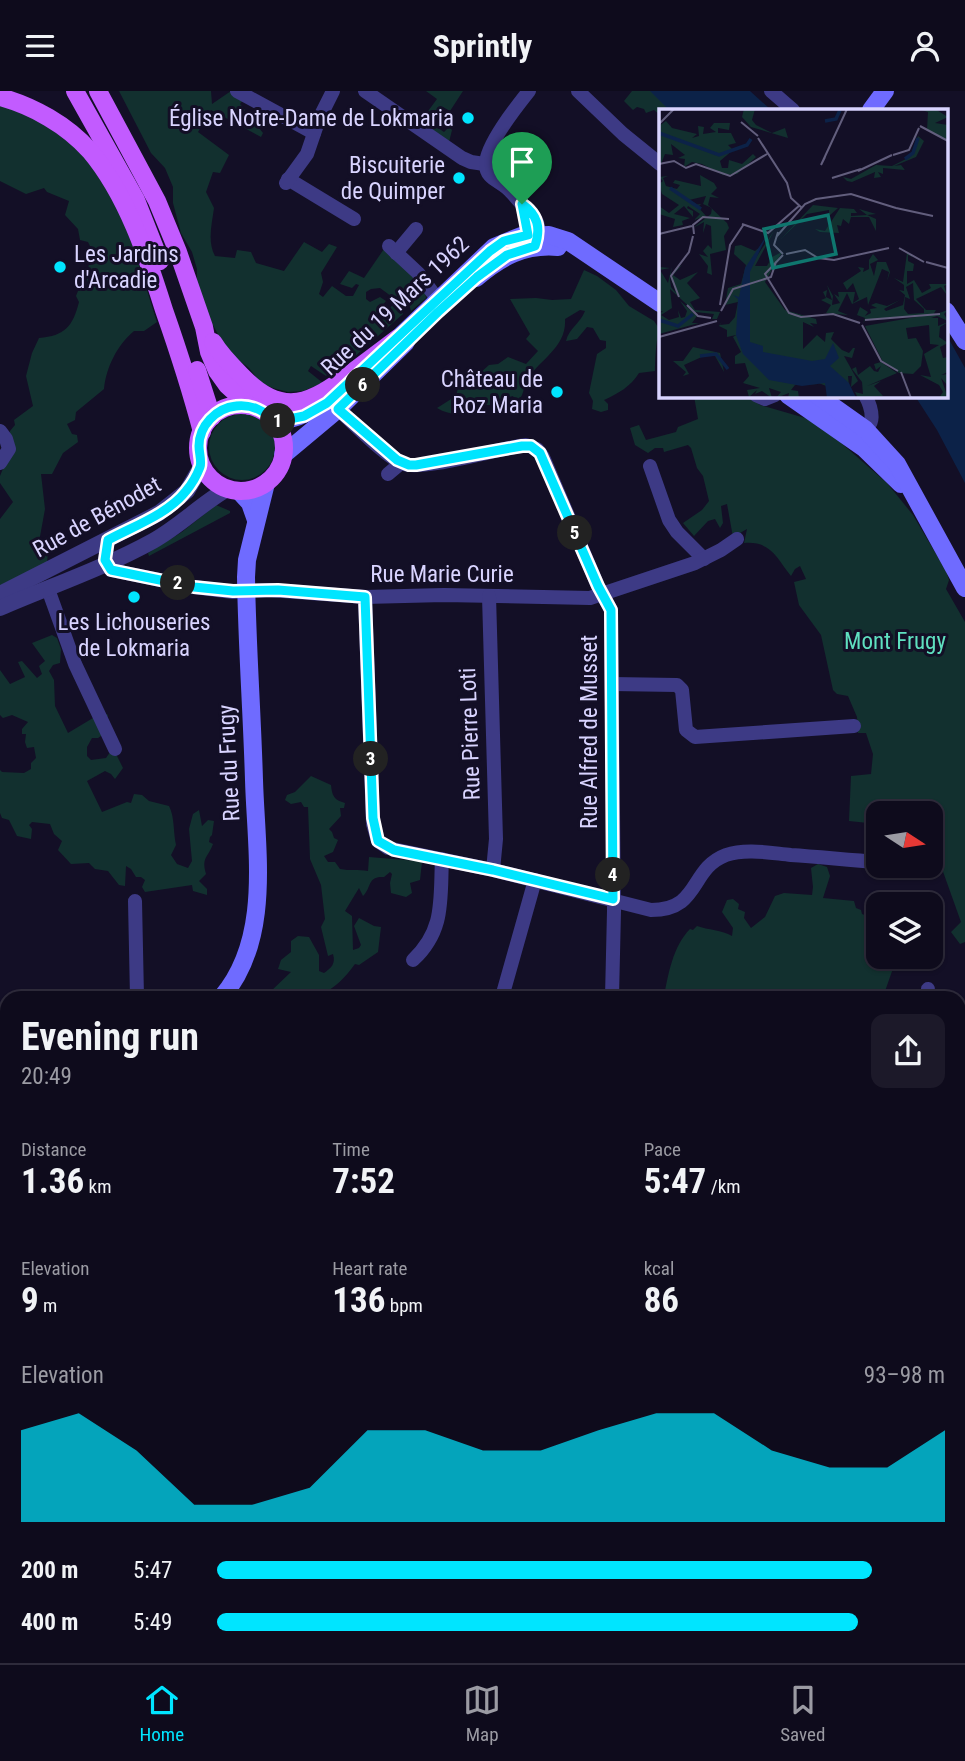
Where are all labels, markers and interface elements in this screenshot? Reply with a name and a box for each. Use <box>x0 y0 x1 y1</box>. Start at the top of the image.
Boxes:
icon: menu <box>21 27 59 65</box>
text: Sprintly <box>433 27 532 65</box>
icon: person <box>906 27 944 65</box>
place label: Église Notre-Dame de Lokmaria <box>169 104 454 132</box>
inset map <box>659 109 948 397</box>
marker: Église Notre-Dame de Lokmaria <box>460 110 476 126</box>
pin <box>492 132 552 204</box>
icon: arrive <box>503 143 541 181</box>
place label: Biscuiterie de Quimper <box>341 152 445 205</box>
marker: Biscuiterie de Quimper <box>451 170 467 186</box>
street label: Rue du 19 Mars 1962 <box>316 231 474 381</box>
place label: Les Jardins d'Arcadie <box>74 241 179 294</box>
marker: Les Jardins d'Arcadie <box>52 259 68 275</box>
place label: Château de Roz Maria <box>441 366 543 419</box>
pin: 6 <box>346 367 380 403</box>
text: 6 <box>358 373 367 396</box>
marker: Château de Roz Maria <box>549 384 565 400</box>
pin: 1 <box>260 403 296 439</box>
text: 1 <box>273 409 282 432</box>
street label: Rue de Bénodet <box>28 471 166 563</box>
pin: 5 <box>558 515 592 551</box>
text: 5 <box>570 521 579 544</box>
street label: Rue Marie Curie <box>370 561 514 588</box>
pin: 2 <box>160 566 196 601</box>
text: 2 <box>173 571 182 594</box>
marker: Les Lichouseries de Lokmaria <box>126 589 142 605</box>
place label: Les Lichouseries de Lokmaria <box>58 609 210 662</box>
park label: Mont Frugy <box>844 628 946 655</box>
street label: Rue Alfred de Musset <box>576 635 603 829</box>
street label: Rue Pierre Loti <box>454 667 486 801</box>
street label: Rue du Frugy <box>212 703 246 822</box>
pin: 3 <box>354 741 388 777</box>
text: 3 <box>366 747 375 770</box>
north arrow <box>866 801 943 879</box>
map controls <box>866 801 943 969</box>
pin: 4 <box>596 857 630 893</box>
text: 4 <box>608 863 617 886</box>
button: layers <box>866 892 943 969</box>
button: share <box>871 1014 945 1088</box>
text: Evening run <box>21 1015 199 1059</box>
text: 20:49 <box>21 1063 72 1090</box>
text: Distance <box>21 1138 86 1161</box>
text: Time <box>332 1138 370 1161</box>
text: Pace <box>644 1138 681 1161</box>
text: 1.36 <box>21 1161 84 1202</box>
text: 7:52 <box>332 1161 395 1202</box>
text: 5:47 <box>644 1161 706 1202</box>
text: km <box>84 1175 111 1198</box>
text: /km <box>706 1175 741 1198</box>
text: Elevation <box>21 1257 89 1280</box>
text: Heart rate <box>332 1257 407 1280</box>
text: kcal <box>644 1257 674 1280</box>
text: 9 <box>21 1280 39 1321</box>
text: 136 <box>332 1280 385 1321</box>
text: 86 <box>644 1280 679 1321</box>
text: m <box>39 1294 57 1317</box>
text: bpm <box>385 1294 423 1317</box>
text: Elevation <box>21 1362 104 1389</box>
text: 93–98 m <box>864 1362 945 1389</box>
text: 200 m <box>21 1557 78 1584</box>
text: 5:47 <box>133 1557 172 1584</box>
text: 400 m <box>21 1609 78 1636</box>
text: 5:49 <box>133 1609 172 1636</box>
tab: Home <box>140 1681 184 1746</box>
tab: Map <box>463 1681 501 1746</box>
tab: Saved <box>780 1681 825 1746</box>

